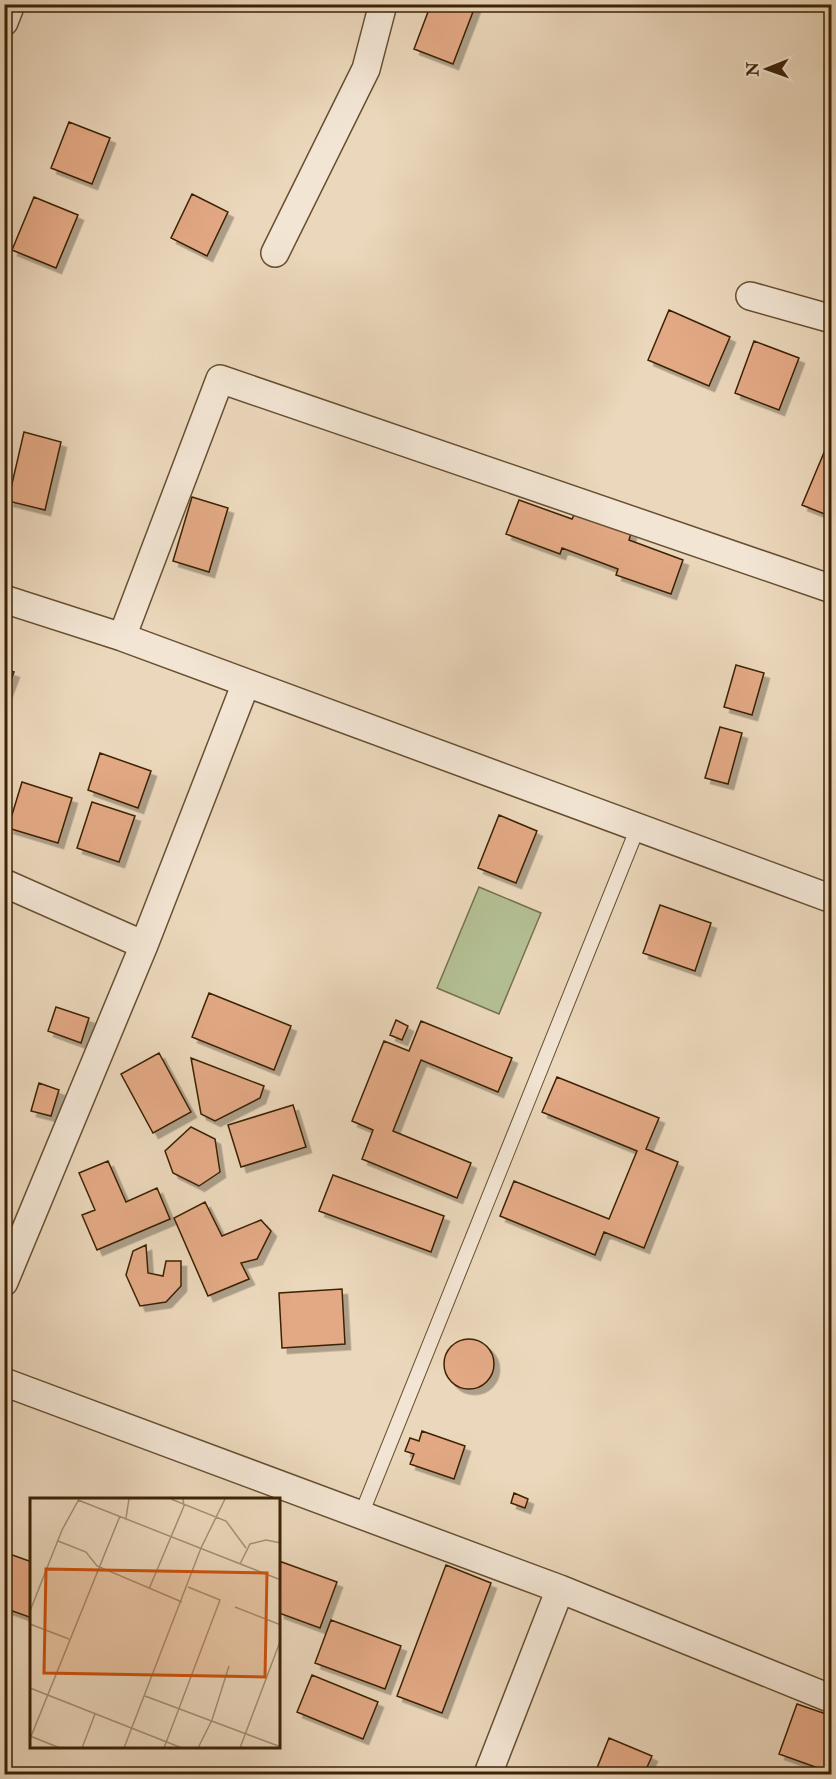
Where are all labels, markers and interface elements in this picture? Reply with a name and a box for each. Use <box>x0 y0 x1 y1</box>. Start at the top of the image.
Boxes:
north arrow <box>737 39 797 99</box>
text: N <box>743 61 763 78</box>
inset map <box>30 1498 280 1749</box>

